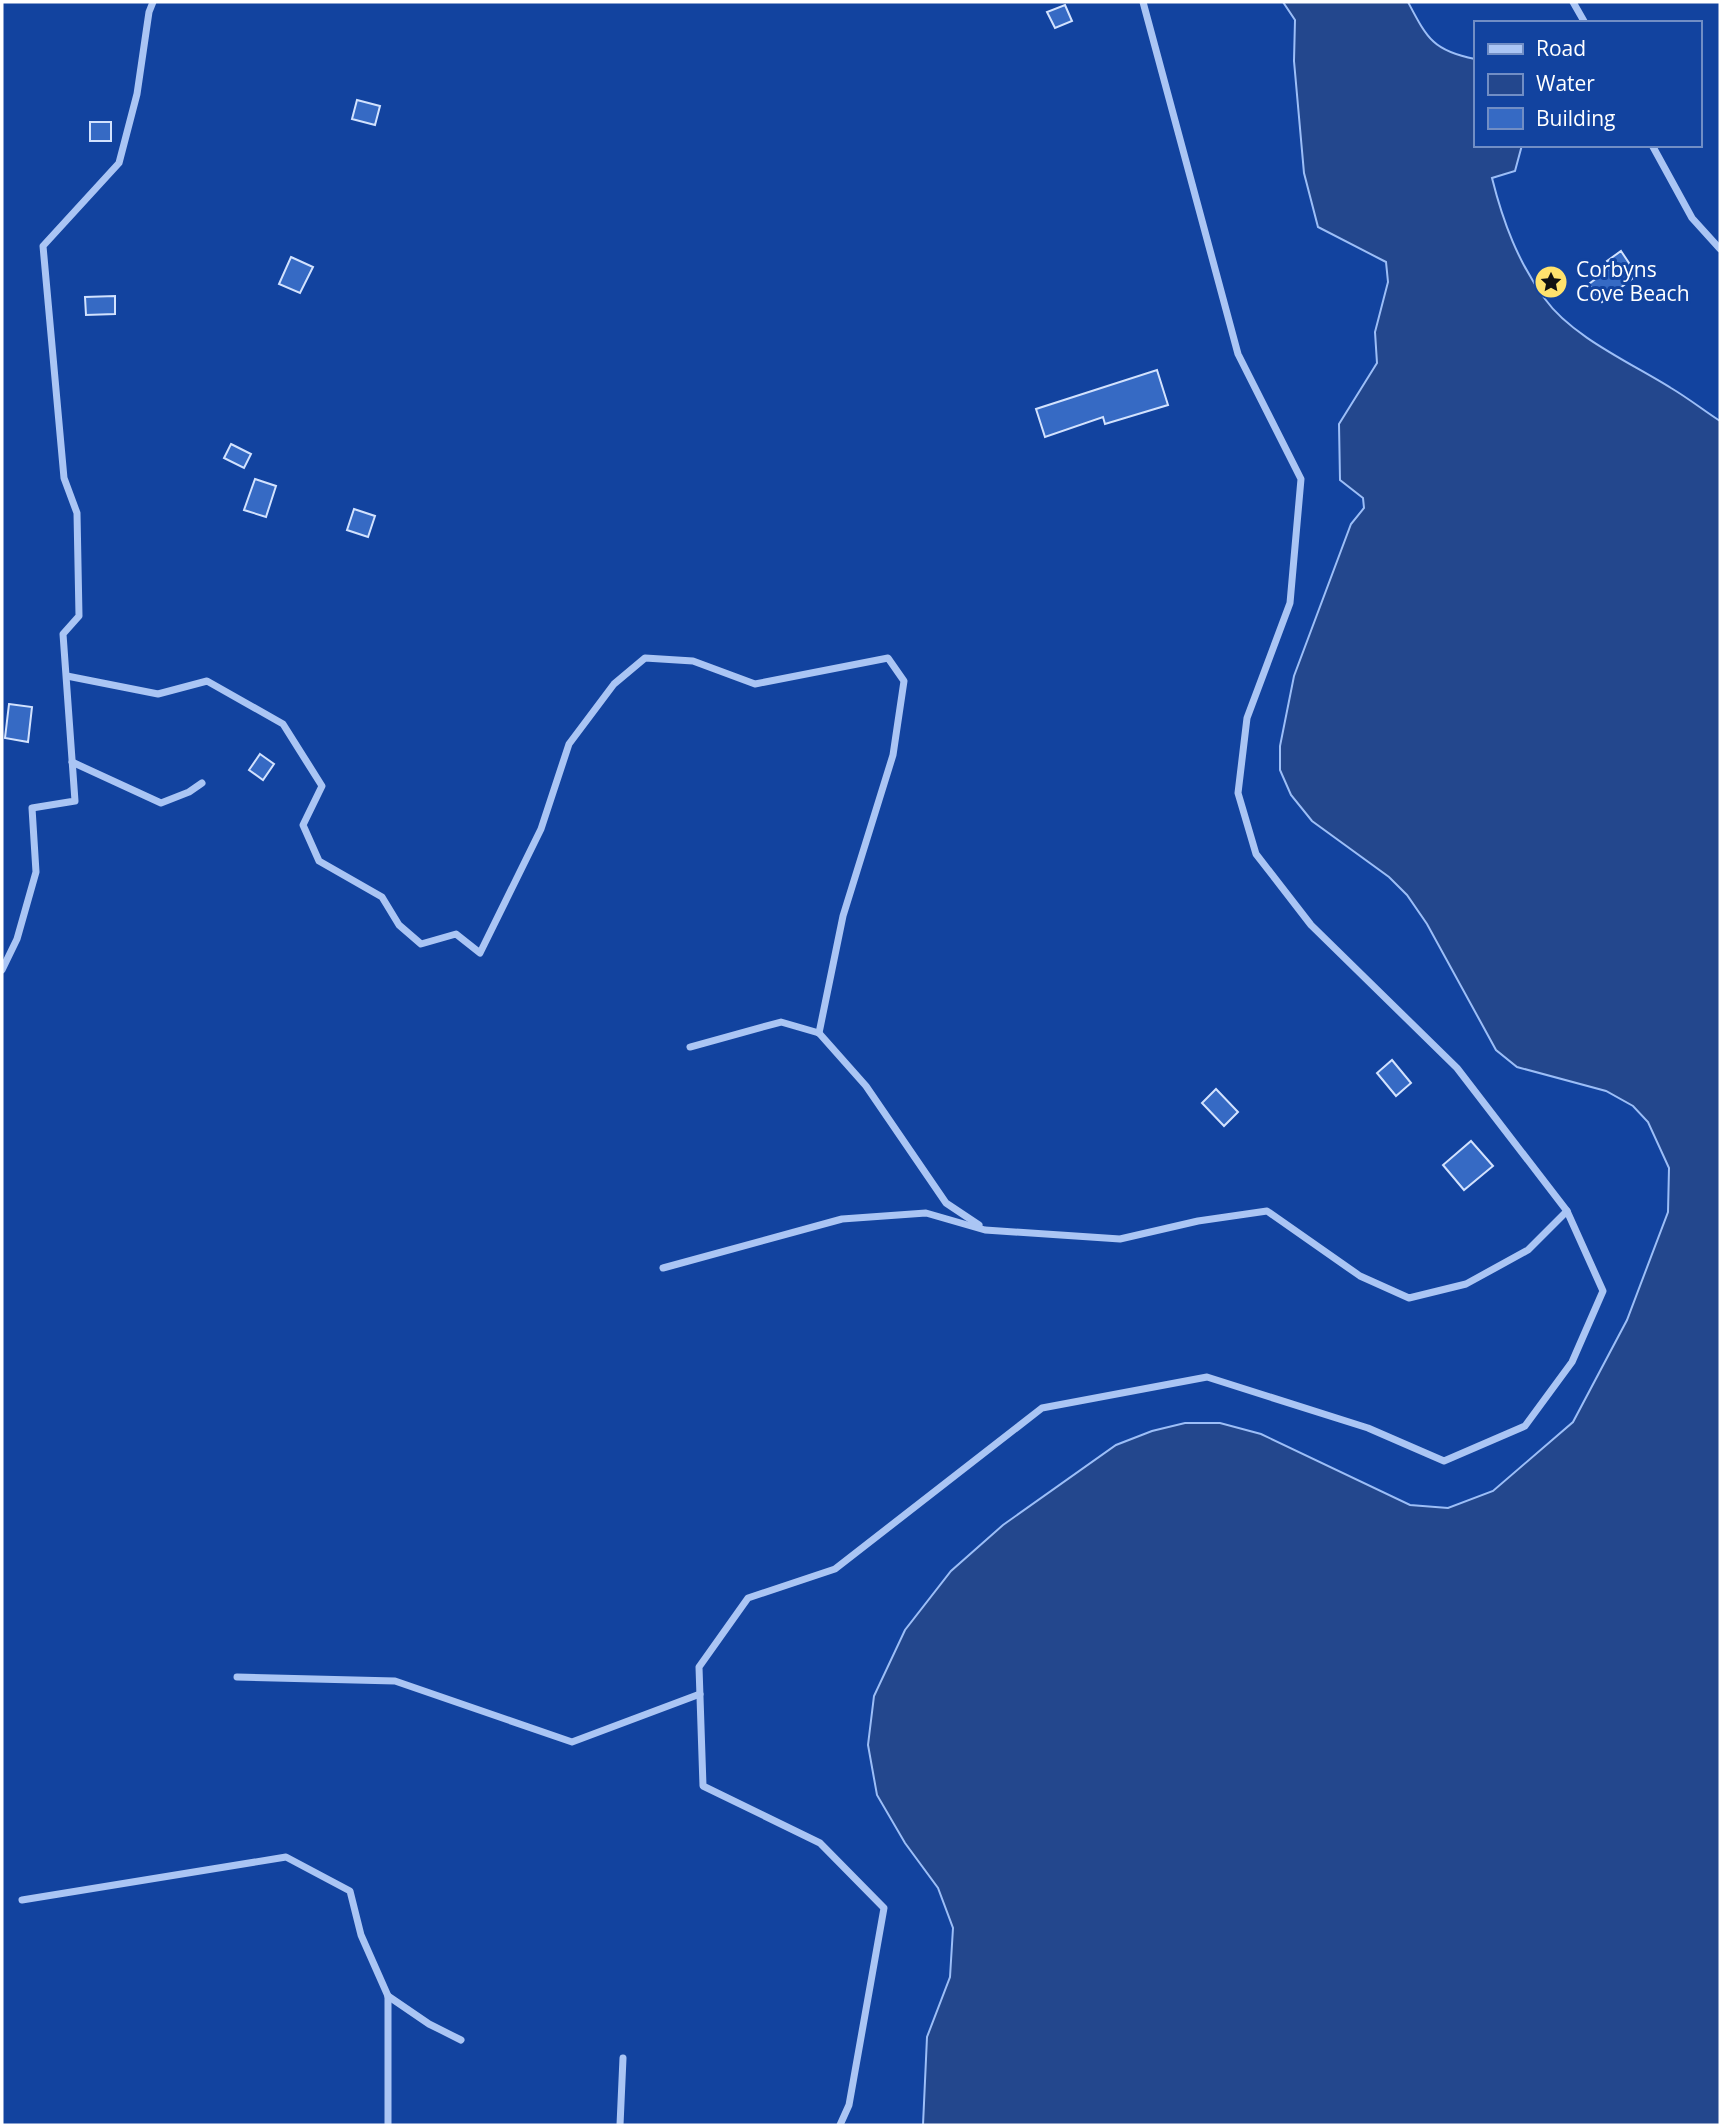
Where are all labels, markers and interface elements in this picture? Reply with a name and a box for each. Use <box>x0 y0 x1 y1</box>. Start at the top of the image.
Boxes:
legend <box>1474 21 1701 147</box>
text: Road <box>1536 34 1586 62</box>
text: Water <box>1536 69 1595 97</box>
text: Building <box>1536 104 1615 132</box>
place label: Corbyns Cove Beach <box>1576 255 1690 307</box>
place icon: Corbyns Cove Beach <box>1532 263 1570 301</box>

